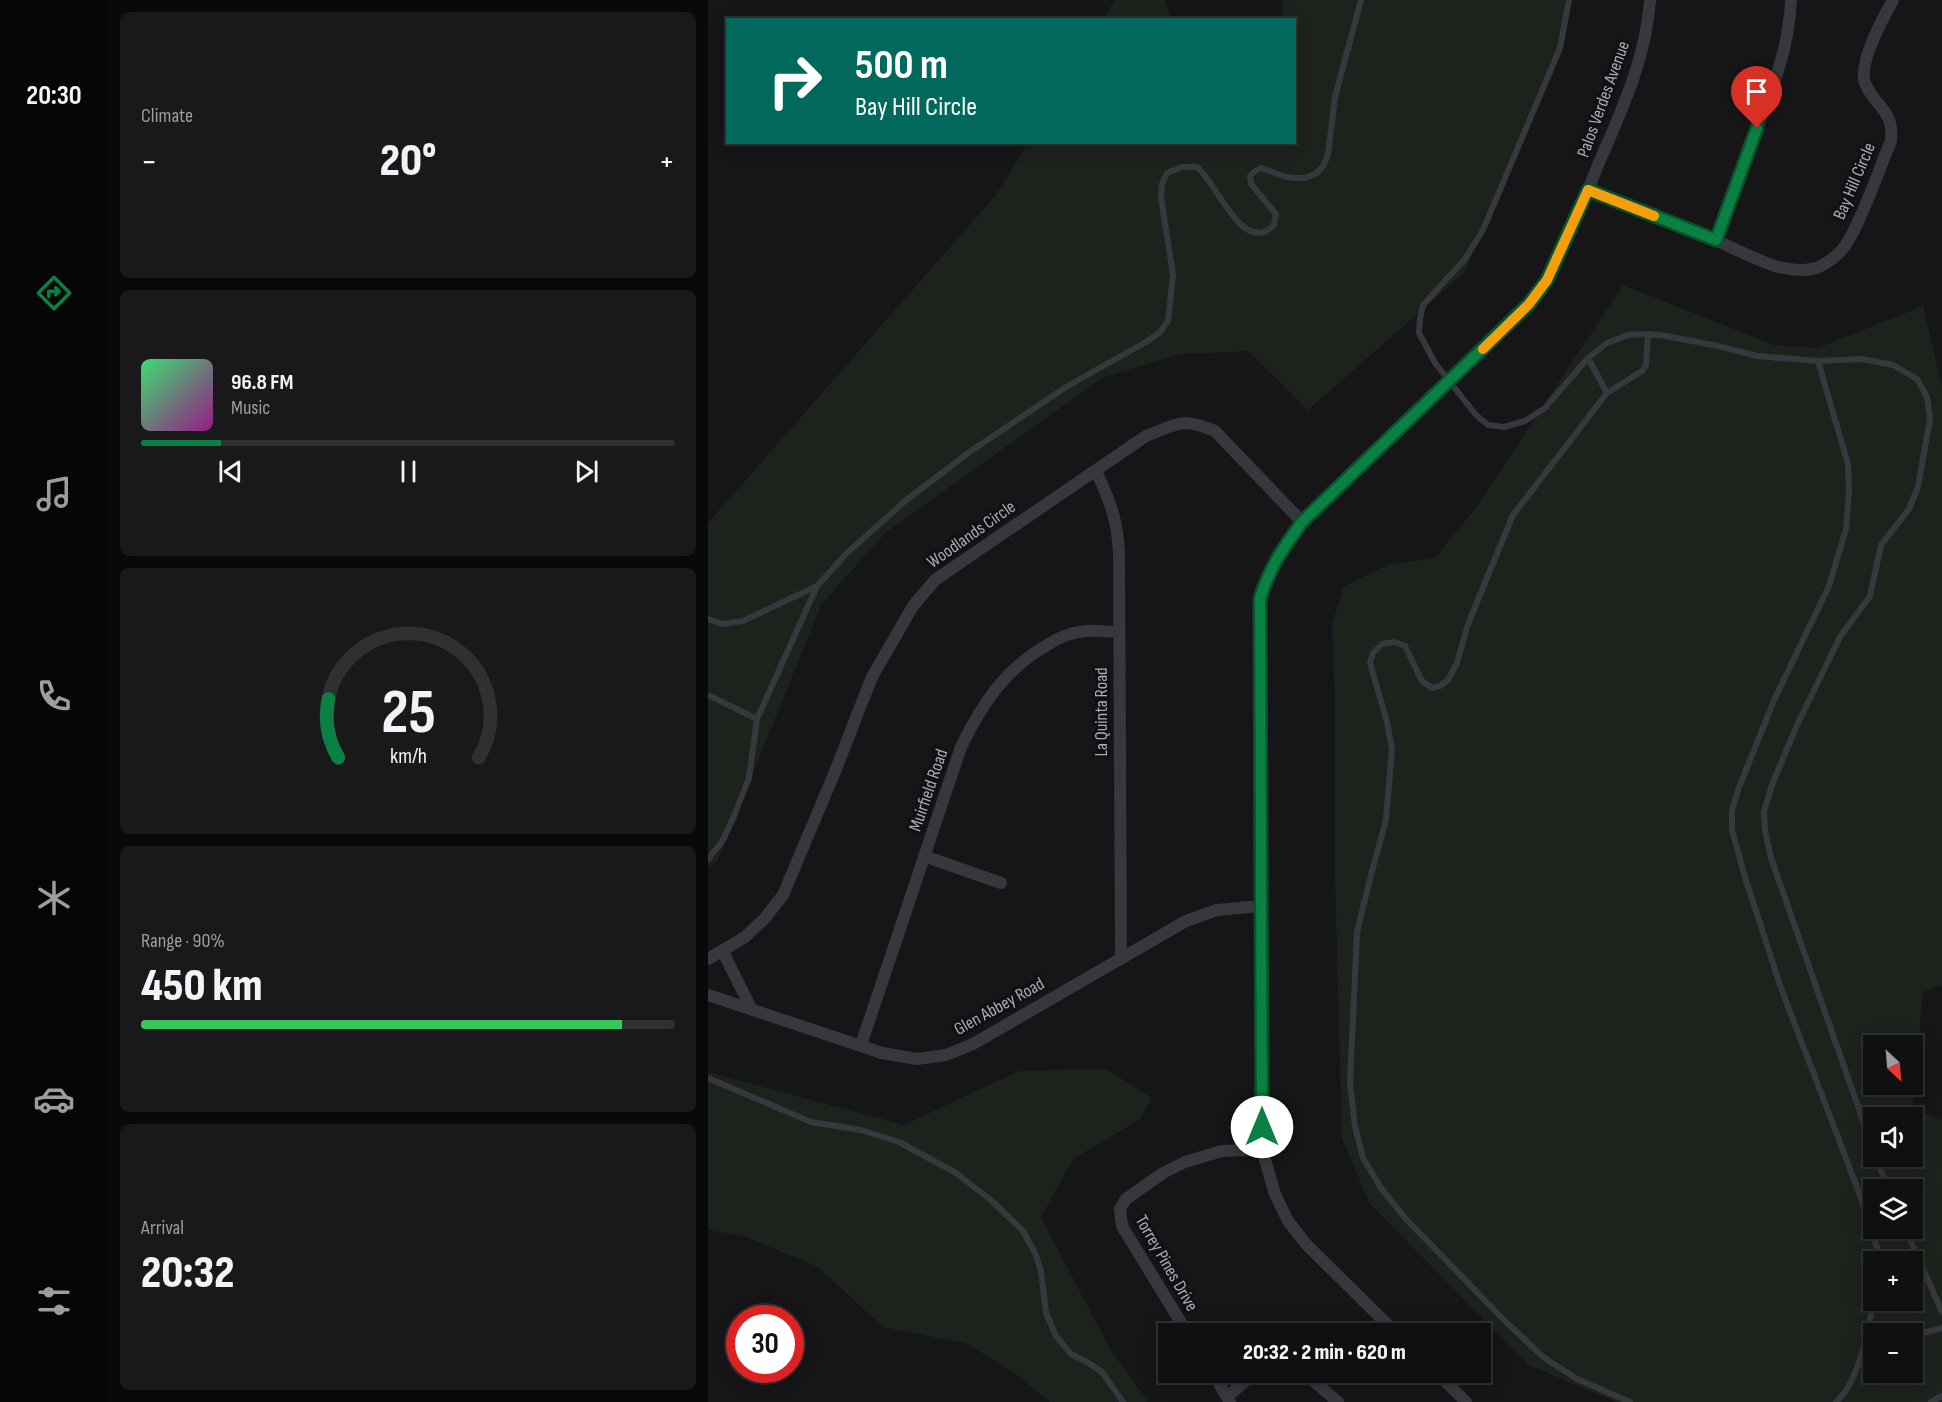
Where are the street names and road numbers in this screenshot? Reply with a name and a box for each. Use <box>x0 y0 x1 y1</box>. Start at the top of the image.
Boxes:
street label: Palos Verdes Avenue <box>1573 38 1634 160</box>
street label: Bay Hill Circle <box>1829 140 1880 223</box>
street label: Woodlands Circle <box>923 496 1020 573</box>
street label: La Quinta Road <box>1091 667 1112 757</box>
street label: Muirfield Road <box>905 746 952 834</box>
street label: Glen Abbey Road <box>950 973 1048 1040</box>
street label: Torrey Pines Drive <box>1131 1212 1202 1315</box>

